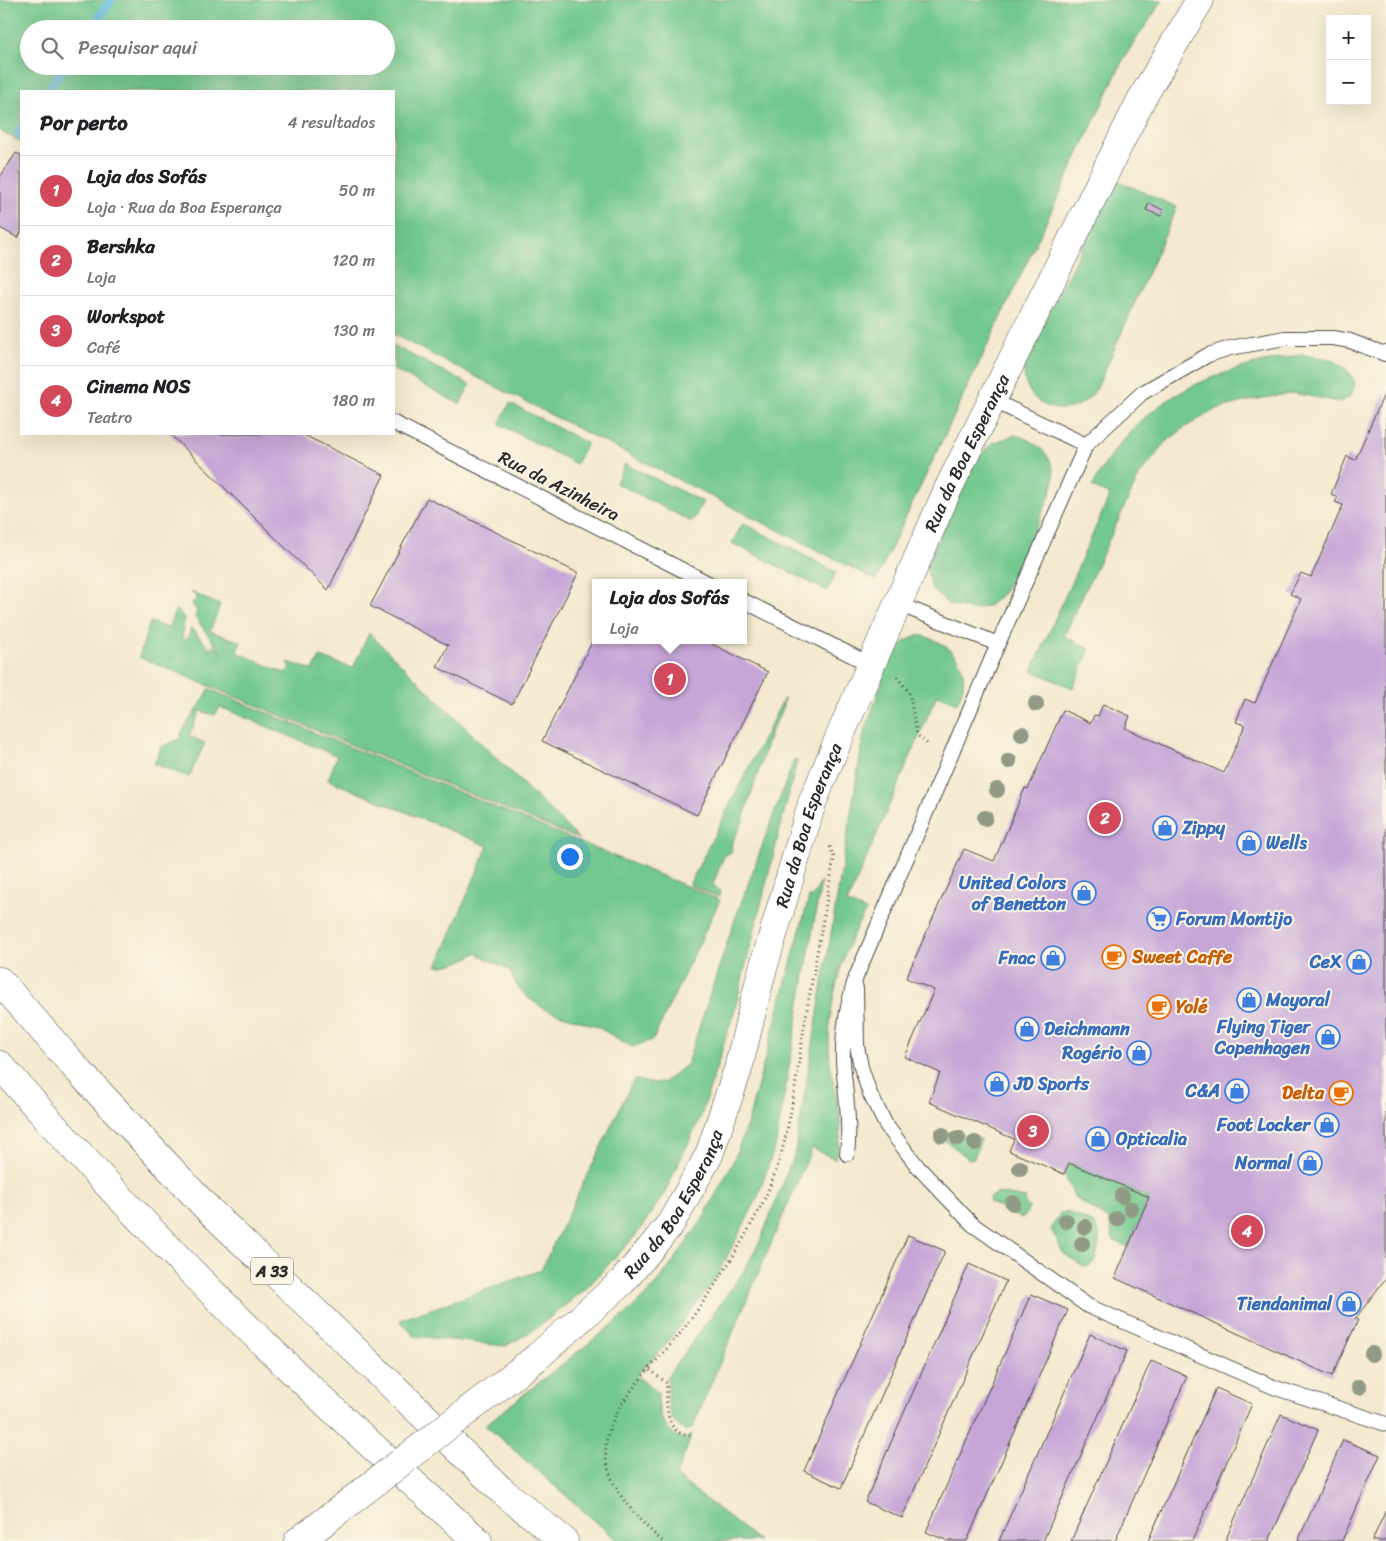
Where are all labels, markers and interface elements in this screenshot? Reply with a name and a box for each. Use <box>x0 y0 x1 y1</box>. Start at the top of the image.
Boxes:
map controls <box>1326 15 1371 105</box>
button: + <box>1326 15 1371 60</box>
search box <box>20 20 395 75</box>
text: Pesquisar aqui <box>78 31 197 64</box>
icon: search <box>38 34 66 62</box>
button: − <box>1326 60 1371 105</box>
text: Por perto <box>40 104 128 142</box>
text: 4 resultados <box>287 108 375 137</box>
text: Loja dos Sofás <box>87 160 207 193</box>
text: 1 <box>53 176 59 205</box>
text: 50 m <box>339 176 375 205</box>
text: Loja · Rua da Boa Esperança <box>87 193 282 222</box>
text: Bershka <box>87 230 155 263</box>
text: 2 <box>51 246 61 275</box>
text: 120 m <box>332 246 375 275</box>
text: Loja <box>87 263 116 292</box>
text: Workspot <box>87 300 165 333</box>
text: 3 <box>52 316 60 345</box>
text: 130 m <box>333 316 375 345</box>
text: Café <box>87 333 120 362</box>
street label: Rua da Boa Esperança <box>915 368 1019 537</box>
text: Cinema NOS <box>87 370 191 403</box>
text: 4 <box>51 386 61 415</box>
text: 180 m <box>332 386 375 415</box>
text: Teatro <box>87 403 132 432</box>
street label: Rua da Azinheira <box>493 442 625 530</box>
popup <box>592 579 747 644</box>
text: Loja dos Sofás <box>610 581 729 614</box>
text: Loja <box>610 614 639 643</box>
pin: 1 <box>654 660 686 698</box>
street label: Rua da Boa Esperança <box>766 737 852 912</box>
pin: 2 <box>1089 799 1121 837</box>
place label: Zippy <box>1181 812 1226 844</box>
shop icon: Zippy <box>1152 815 1178 841</box>
place label: Wells <box>1266 827 1307 859</box>
shop icon: Wells <box>1236 830 1262 856</box>
your location <box>557 844 583 870</box>
place label: United Colors of Benetton <box>959 867 1067 920</box>
shop icon: United Colors of Benetton <box>1071 880 1097 906</box>
place label: Forum Montijo <box>1175 903 1293 935</box>
supermarket icon: Forum Montijo <box>1146 906 1172 932</box>
place label: Sweet Caffe <box>1131 941 1233 973</box>
place label: Fnac <box>997 942 1036 974</box>
cafe icon: Sweet Caffe <box>1101 944 1127 970</box>
shop icon: Fnac <box>1040 945 1066 971</box>
place label: CeX <box>1309 946 1342 978</box>
shop icon: CeX <box>1346 949 1372 975</box>
place label: Mayoral <box>1265 984 1331 1016</box>
shop icon: Mayoral <box>1236 987 1262 1013</box>
place label: Yolé <box>1176 991 1208 1023</box>
cafe icon: Yolé <box>1146 994 1172 1020</box>
place label: Flying Tiger Copenhagen <box>1214 1011 1312 1064</box>
place label: Deichmann <box>1044 1013 1130 1045</box>
shop icon: Deichmann <box>1014 1016 1040 1042</box>
shop icon: Flying Tiger Copenhagen <box>1315 1024 1341 1050</box>
place label: Rogério <box>1061 1037 1122 1069</box>
shop icon: Rogério <box>1126 1040 1152 1066</box>
place label: JD Sports <box>1013 1068 1090 1100</box>
shop icon: JD Sports <box>984 1071 1010 1097</box>
place label: C&A <box>1185 1075 1220 1107</box>
place label: Delta <box>1282 1077 1325 1109</box>
shop icon: C&A <box>1224 1078 1250 1104</box>
cafe icon: Delta <box>1328 1080 1354 1106</box>
place label: Foot Locker <box>1216 1109 1312 1141</box>
pin: 3 <box>1017 1112 1049 1150</box>
shop icon: Foot Locker <box>1314 1112 1340 1138</box>
place label: Opticalia <box>1116 1123 1187 1155</box>
street label: Rua da Boa Esperança <box>615 1124 733 1286</box>
shop icon: Opticalia <box>1085 1126 1111 1152</box>
place label: Normal <box>1234 1147 1293 1179</box>
shop icon: Normal <box>1297 1150 1323 1176</box>
pin: 4 <box>1231 1212 1263 1250</box>
road number: A 33 <box>251 1258 293 1284</box>
place label: Tiendanimal <box>1237 1288 1333 1320</box>
shop icon: Tiendanimal <box>1336 1291 1362 1317</box>

